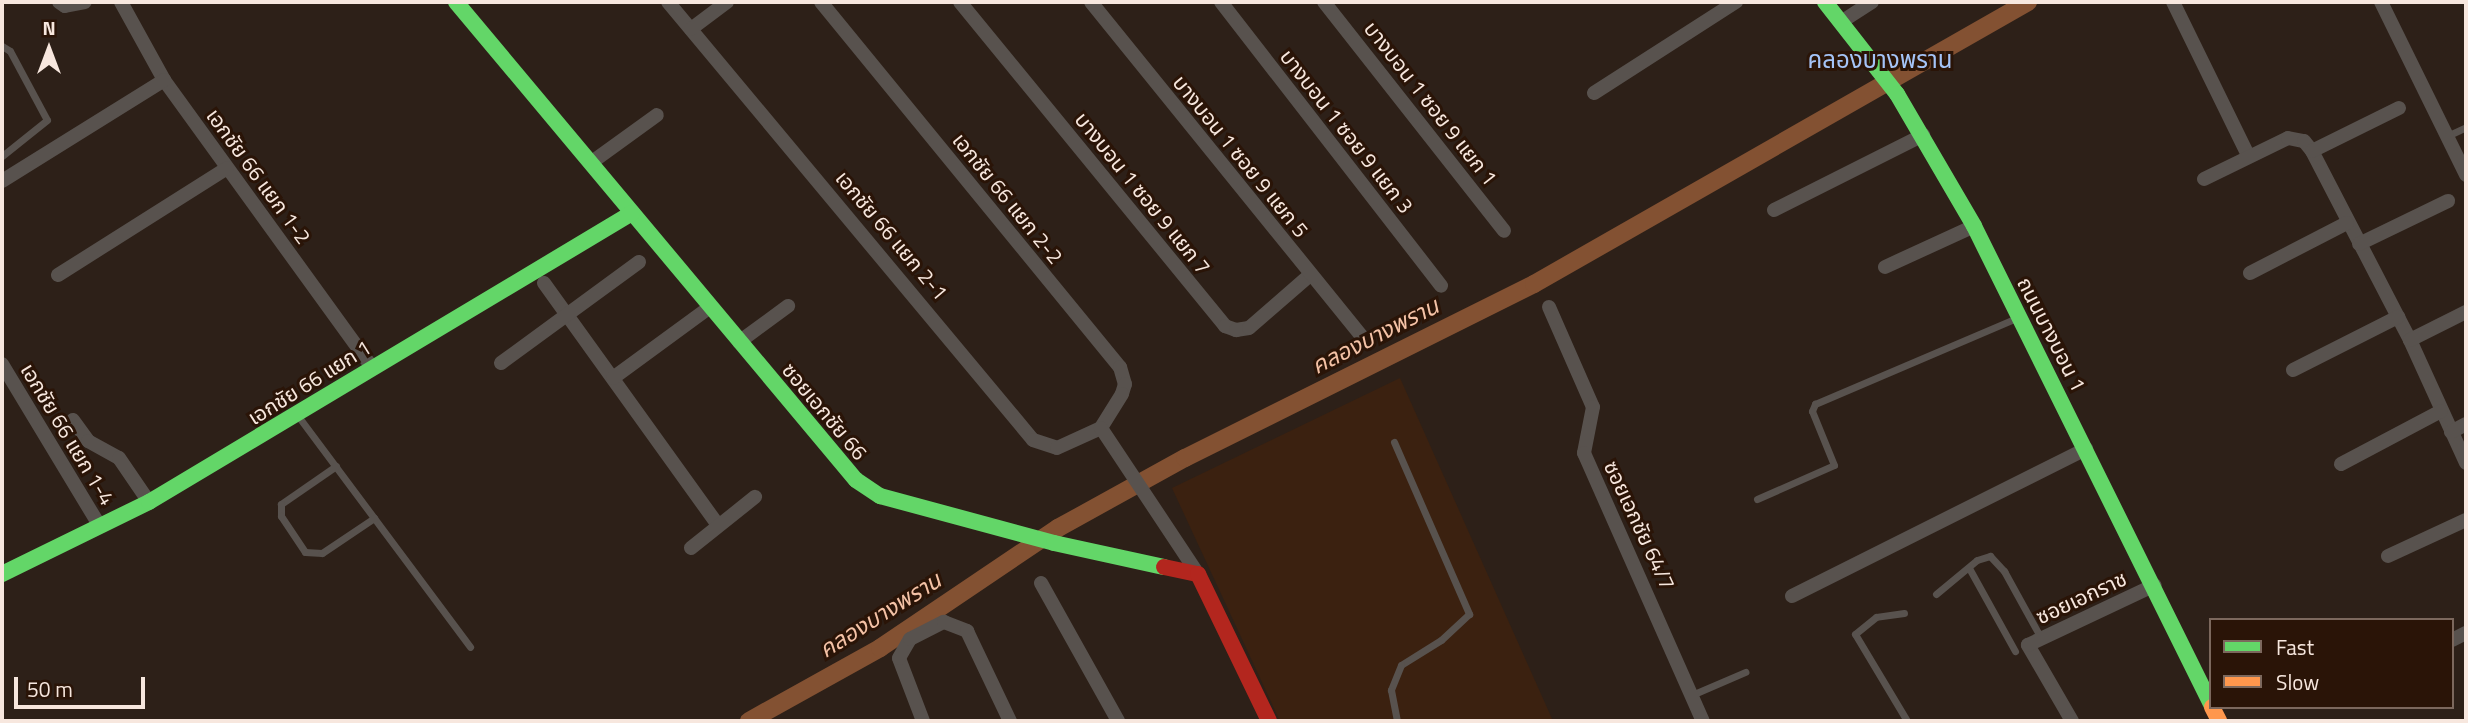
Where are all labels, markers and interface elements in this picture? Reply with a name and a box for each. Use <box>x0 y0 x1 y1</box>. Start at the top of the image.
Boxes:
text: N <box>42 13 56 42</box>
north arrow <box>14 14 84 84</box>
street label: บางบอน 1 ซอย 9 แยก 1 <box>1359 16 1503 190</box>
street label: บางบอน 1 ซอย 9 แยก 3 <box>1275 44 1419 218</box>
district label: คลองบางพราน <box>1807 46 1953 74</box>
street label: บางบอน 1 ซอย 9 แยก 5 <box>1168 70 1314 242</box>
street label: เอกชัย 66 แยก 1-2 <box>201 103 317 249</box>
street label: บางบอน 1 ซอย 9 แยก 7 <box>1070 107 1216 279</box>
street label: เอกชัย 66 แยก 2-2 <box>948 127 1068 269</box>
street label: เอกชัย 66 แยก 2-1 <box>831 165 953 305</box>
street label: ถนนบางบอน 1 <box>2012 273 2092 395</box>
water label: คลองบางพราน <box>1307 292 1443 380</box>
street label: เอกชัย 66 แยก 1 <box>243 334 375 430</box>
street label: ซอยเอกชัย 66 <box>777 357 873 465</box>
street label: เอกชัย 66 แยก 1-4 <box>16 358 120 510</box>
street label: ซอยเอกชัย 64/7 <box>1599 456 1681 594</box>
street label: ซอยเอกราช <box>2032 565 2130 629</box>
water label: คลองบางพราน <box>814 566 946 664</box>
legend <box>2209 618 2454 709</box>
text: Fast <box>2276 631 2314 663</box>
scale bar <box>18 664 149 708</box>
text: Slow <box>2276 666 2319 698</box>
text: 50 m <box>27 673 73 705</box>

